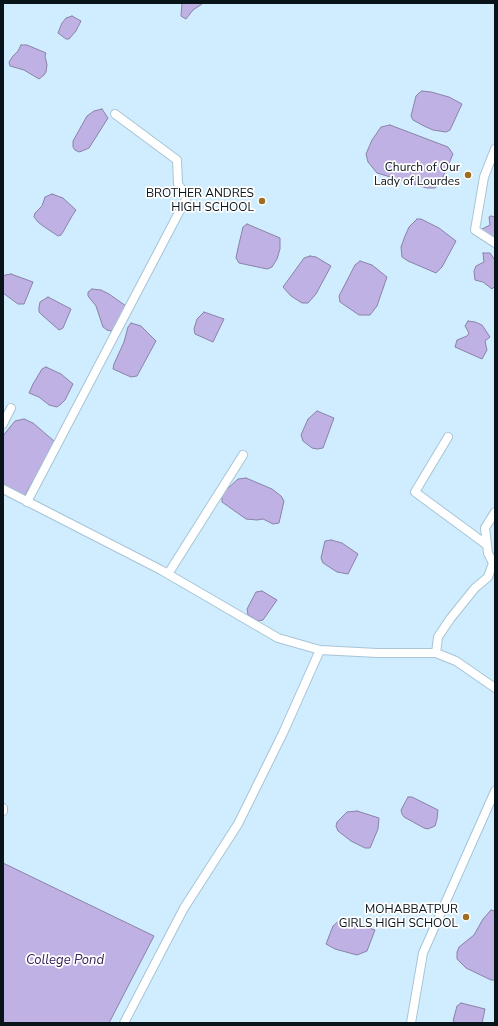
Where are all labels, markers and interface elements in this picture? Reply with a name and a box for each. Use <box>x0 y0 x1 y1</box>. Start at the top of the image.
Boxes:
place label: Church of Our Lady of Lourdes <box>374 161 460 189</box>
marker: Church of Our Lady of Lourdes <box>463 170 473 180</box>
place label: BROTHER ANDRES HIGH SCHOOL <box>146 187 254 215</box>
marker: BROTHER ANDRES HIGH SCHOOL <box>257 196 267 206</box>
place label: MOHABBATPUR GIRLS HIGH SCHOOL <box>339 903 458 931</box>
marker: MOHABBATPUR GIRLS HIGH SCHOOL <box>461 912 471 922</box>
water label: College Pond <box>26 953 104 969</box>

